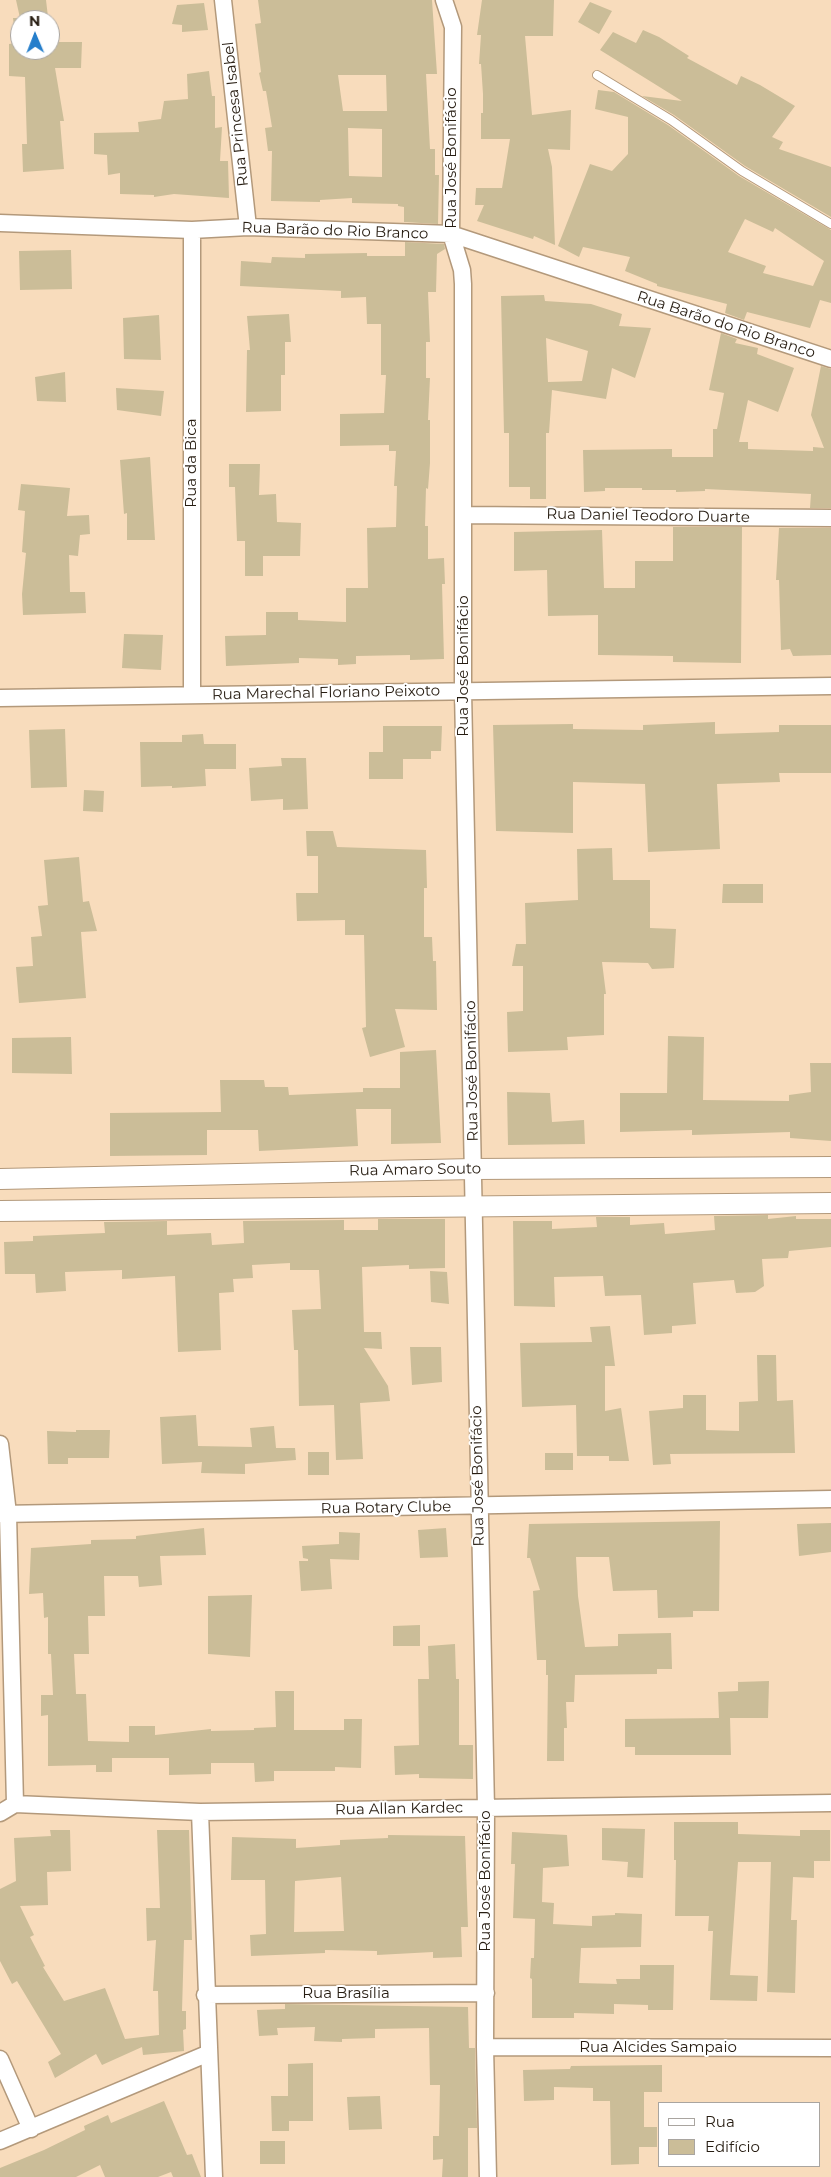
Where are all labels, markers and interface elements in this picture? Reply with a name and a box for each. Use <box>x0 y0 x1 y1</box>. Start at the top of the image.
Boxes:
north arrow <box>10 10 60 60</box>
text: N <box>29 12 41 30</box>
street label: Rua Princesa Isabel <box>219 41 253 187</box>
street label: Rua José Bonifácio <box>443 87 461 229</box>
street label: Rua Barão do Rio Branco <box>241 219 429 243</box>
street label: Rua Barão do Rio Branco <box>634 288 818 362</box>
street label: Rua da Bica <box>183 418 201 508</box>
street label: Rua Daniel Teodoro Duarte <box>546 505 750 527</box>
street label: Rua José Bonifácio <box>455 595 473 737</box>
street label: Rua Marechal Floriano Peixoto <box>212 682 440 704</box>
street label: Rua José Bonifácio <box>462 1000 482 1142</box>
street label: Rua Amaro Souto <box>349 1160 481 1180</box>
street label: Rua José Bonifácio <box>468 1405 488 1547</box>
street label: Rua Rotary Clube <box>321 1498 451 1518</box>
street label: Rua Allan Kardec <box>335 1799 463 1819</box>
street label: Rua José Bonifácio <box>477 1810 495 1952</box>
street label: Rua Brasília <box>302 1985 390 2003</box>
street label: Rua Alcides Sampaio <box>579 2039 737 2057</box>
legend <box>658 2102 821 2167</box>
text: Rua <box>705 2112 735 2131</box>
text: Edifício <box>705 2137 760 2156</box>

